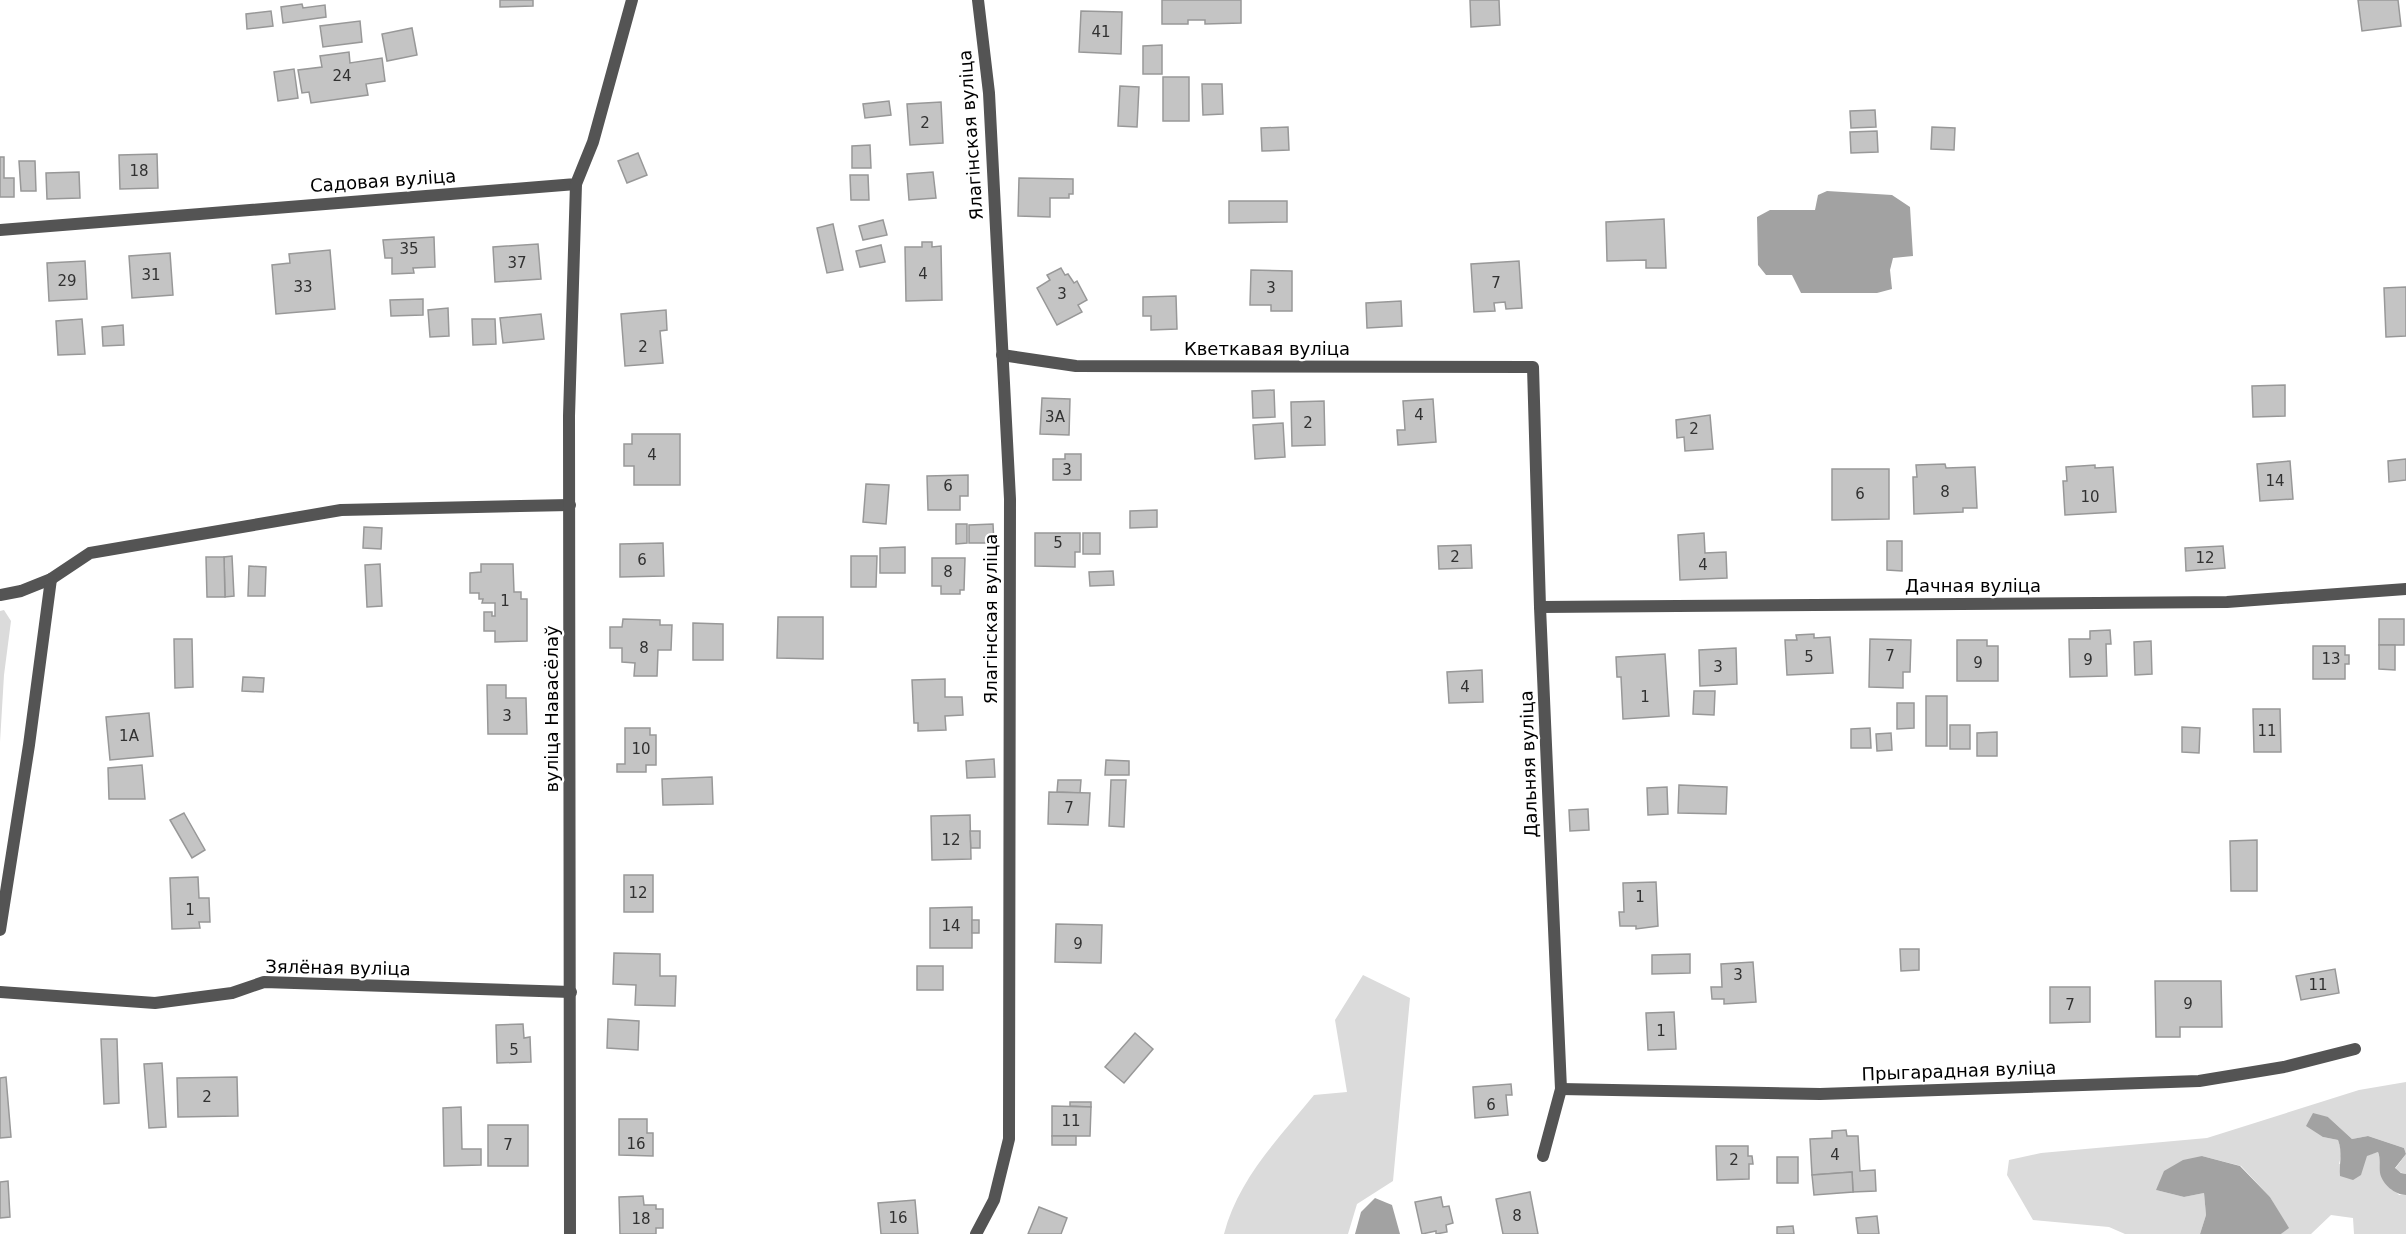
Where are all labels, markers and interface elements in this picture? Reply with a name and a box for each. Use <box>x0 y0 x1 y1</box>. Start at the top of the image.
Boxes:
house number: 41 <box>1091 23 1111 41</box>
street label: Ялагінская вуліца <box>954 49 987 221</box>
house number: 24 <box>332 67 352 85</box>
house number: 2 <box>920 114 930 132</box>
house number: 18 <box>129 162 149 180</box>
street label: Садовая вуліца <box>309 165 457 196</box>
house number: 35 <box>399 240 419 258</box>
house number: 37 <box>507 254 527 272</box>
house number: 4 <box>918 265 928 283</box>
house number: 31 <box>141 266 161 284</box>
house number: 29 <box>57 272 77 290</box>
house number: 7 <box>1491 274 1501 292</box>
house number: 33 <box>293 278 313 296</box>
house number: 3 <box>1266 279 1276 297</box>
house number: 3 <box>1057 285 1067 303</box>
house number: 2 <box>638 338 648 356</box>
street label: Кветкавая вуліца <box>1184 338 1350 359</box>
house number: 4 <box>1414 406 1424 424</box>
house number: 3А <box>1045 408 1066 426</box>
house number: 2 <box>1303 414 1313 432</box>
house number: 2 <box>1689 420 1699 438</box>
house number: 4 <box>647 446 657 464</box>
house number: 3 <box>1062 461 1072 479</box>
house number: 14 <box>2265 472 2285 490</box>
house number: 6 <box>943 477 953 495</box>
house number: 8 <box>1940 483 1950 501</box>
house number: 6 <box>1855 485 1865 503</box>
house number: 10 <box>2080 488 2100 506</box>
street label: Ялагінская вуліца <box>980 534 1001 704</box>
house number: 5 <box>1053 534 1063 552</box>
house number: 2 <box>1450 548 1460 566</box>
house number: 12 <box>2195 549 2215 567</box>
house number: 6 <box>637 551 647 569</box>
house number: 4 <box>1698 556 1708 574</box>
house number: 8 <box>943 563 953 581</box>
street label: Дачная вуліца <box>1905 575 2041 596</box>
house number: 1 <box>500 592 510 610</box>
street label: вуліца Навасёлаў <box>541 625 562 793</box>
house number: 8 <box>639 639 649 657</box>
house number: 7 <box>1885 647 1895 665</box>
house number: 5 <box>1804 648 1814 666</box>
house number: 13 <box>2321 650 2341 668</box>
house number: 9 <box>2083 651 2093 669</box>
house number: 9 <box>1973 654 1983 672</box>
house number: 3 <box>1713 658 1723 676</box>
house number: 4 <box>1460 678 1470 696</box>
house number: 1 <box>1640 688 1650 706</box>
street label: Дальняя вуліца <box>1515 690 1542 838</box>
house number: 3 <box>502 707 512 725</box>
house number: 11 <box>2257 722 2277 740</box>
house number: 1А <box>119 727 140 745</box>
house number: 10 <box>631 740 651 758</box>
house number: 7 <box>1064 799 1074 817</box>
house number: 12 <box>941 831 961 849</box>
house number: 12 <box>628 884 648 902</box>
house number: 1 <box>1635 888 1645 906</box>
house number: 1 <box>185 901 195 919</box>
house number: 14 <box>941 917 961 935</box>
house number: 9 <box>1073 935 1083 953</box>
street label: Зялёная вуліца <box>265 956 411 979</box>
house number: 3 <box>1733 966 1743 984</box>
house number: 11 <box>2308 976 2328 994</box>
house number: 9 <box>2183 995 2193 1013</box>
house number: 7 <box>2065 996 2075 1014</box>
house number: 1 <box>1656 1022 1666 1040</box>
house number: 5 <box>509 1041 519 1059</box>
street label: Прыгарадная вуліца <box>1861 1057 2057 1084</box>
house number: 2 <box>202 1088 212 1106</box>
house number: 6 <box>1486 1096 1496 1114</box>
house number: 11 <box>1061 1112 1081 1130</box>
house number: 16 <box>626 1135 646 1153</box>
house number: 7 <box>503 1136 513 1154</box>
house number: 4 <box>1830 1146 1840 1164</box>
house number: 2 <box>1729 1151 1739 1169</box>
house number: 8 <box>1512 1207 1522 1225</box>
house number: 16 <box>888 1209 908 1227</box>
house number: 18 <box>631 1210 651 1228</box>

